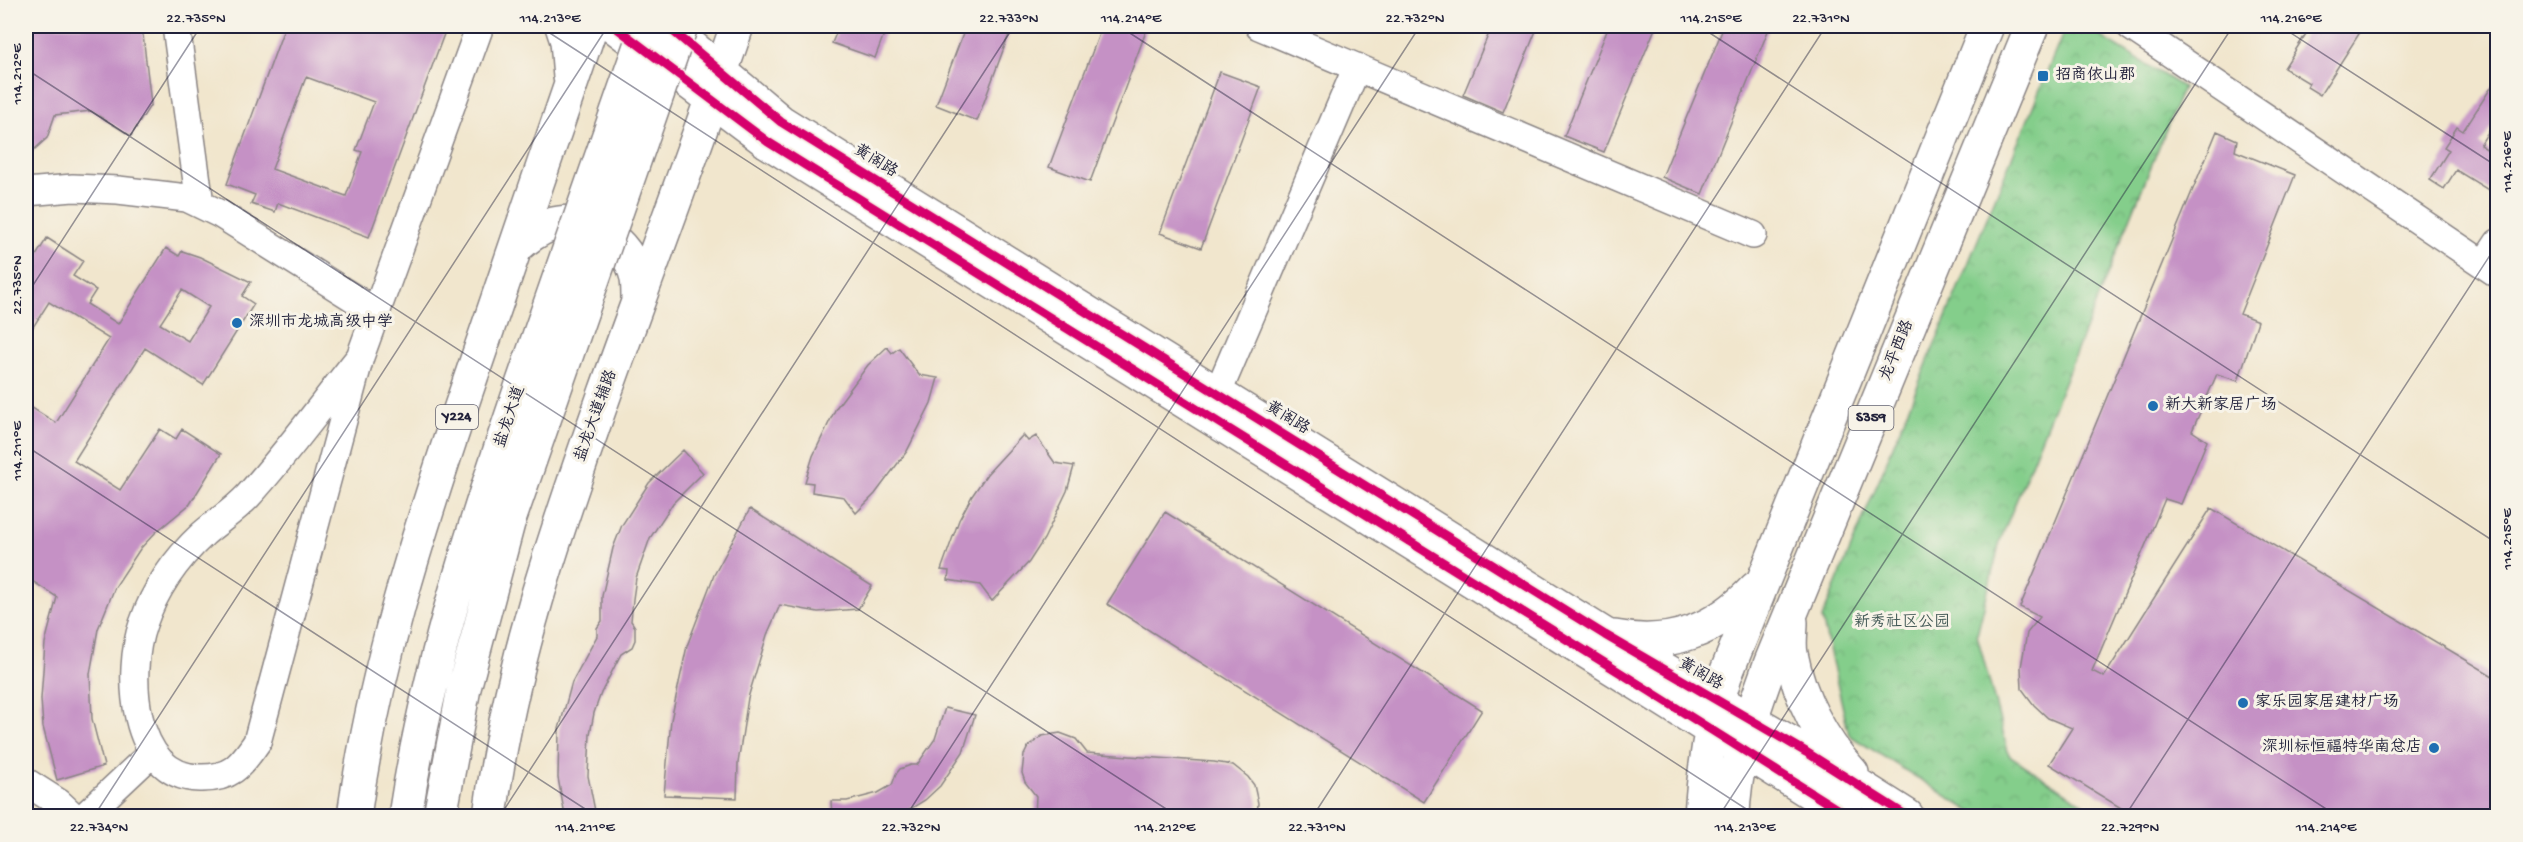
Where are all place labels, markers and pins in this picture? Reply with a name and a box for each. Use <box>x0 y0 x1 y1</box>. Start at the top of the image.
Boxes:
place label: 招商依山郡 <box>2055 66 2135 86</box>
marker: 招商依山郡 <box>2036 69 2050 83</box>
place label: 深圳市龙城高级中学 <box>249 312 393 333</box>
marker: 深圳市龙城高级中学 <box>230 316 244 330</box>
place label: 新大新家居广场 <box>2165 395 2277 416</box>
marker: 新大新家居广场 <box>2146 399 2160 413</box>
place label: 家乐园家居建材广场 <box>2255 692 2399 713</box>
marker: 家乐园家居建材广场 <box>2236 696 2250 710</box>
place label: 深圳标恒福特华南总店 <box>2262 737 2422 758</box>
marker: 深圳标恒福特华南总店 <box>2427 741 2441 755</box>

